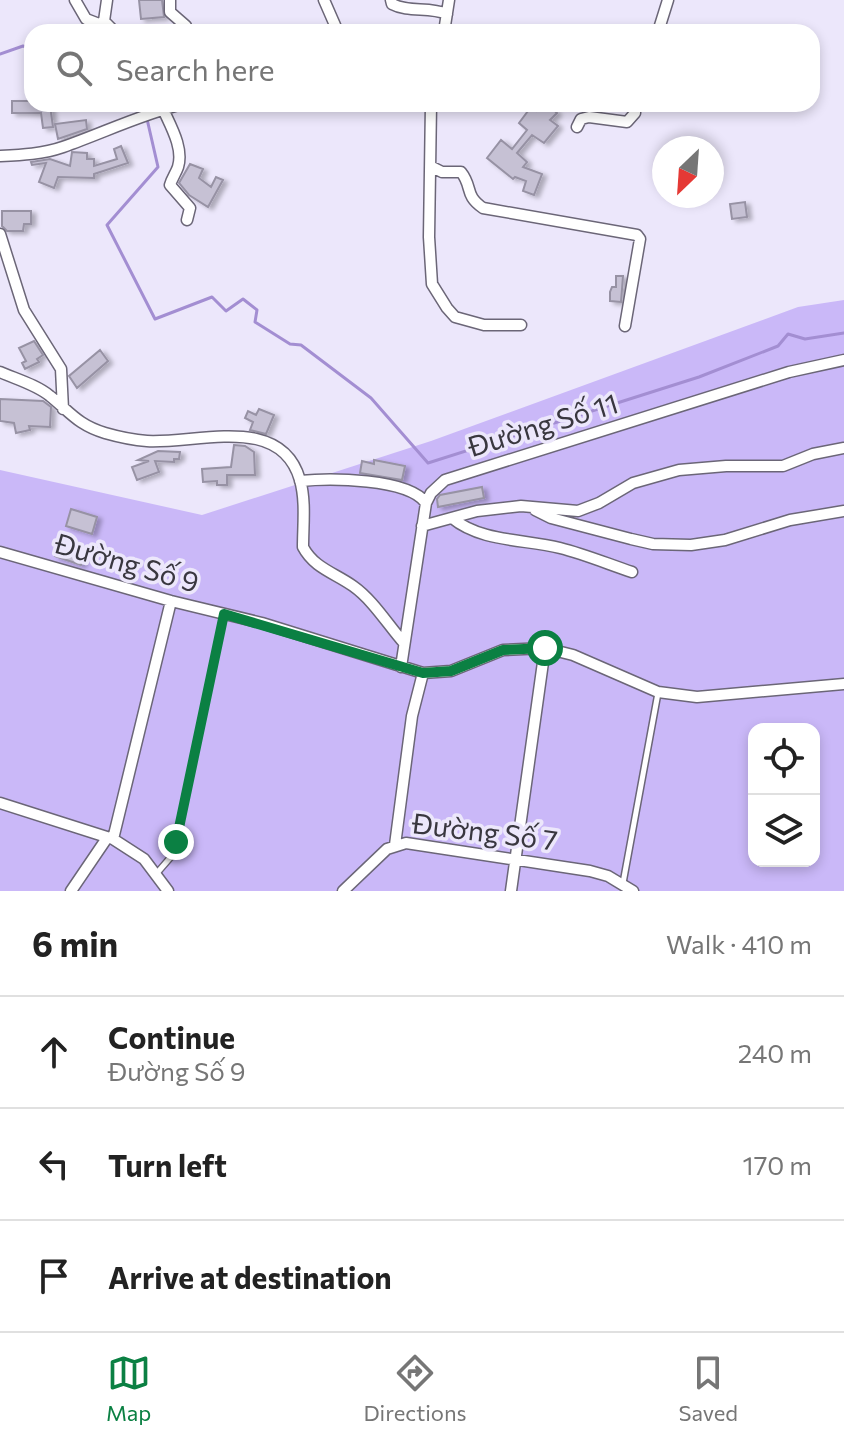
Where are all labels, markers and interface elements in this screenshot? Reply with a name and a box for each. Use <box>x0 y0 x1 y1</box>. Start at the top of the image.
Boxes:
search box <box>24 24 820 112</box>
icon: search <box>52 46 96 90</box>
text: Search here <box>116 50 275 87</box>
north arrow <box>652 136 724 208</box>
street label: Đường Số 11 <box>463 385 622 463</box>
street label: Đường Số 9 <box>50 525 203 599</box>
route start <box>527 630 563 666</box>
map controls <box>748 723 820 867</box>
button: locate <box>748 723 820 795</box>
button: layers <box>748 795 820 867</box>
street label: Đường Số 7 <box>410 805 560 857</box>
route end <box>158 824 194 860</box>
text: 6 min <box>32 922 118 964</box>
text: Walk · 410 m <box>666 928 812 959</box>
text: Continue <box>108 1018 235 1055</box>
icon: ahead <box>32 1030 76 1074</box>
text: 240 m <box>738 1037 812 1068</box>
text: Đường Số 9 <box>108 1055 246 1086</box>
icon: left <box>32 1142 76 1186</box>
text: Turn left <box>108 1146 227 1183</box>
text: 170 m <box>743 1149 812 1180</box>
icon: arrive <box>32 1254 76 1298</box>
text: Arrive at destination <box>108 1258 392 1295</box>
tab: Map <box>106 1351 151 1426</box>
tab: Directions <box>363 1351 467 1426</box>
tab: Saved <box>679 1351 738 1426</box>

